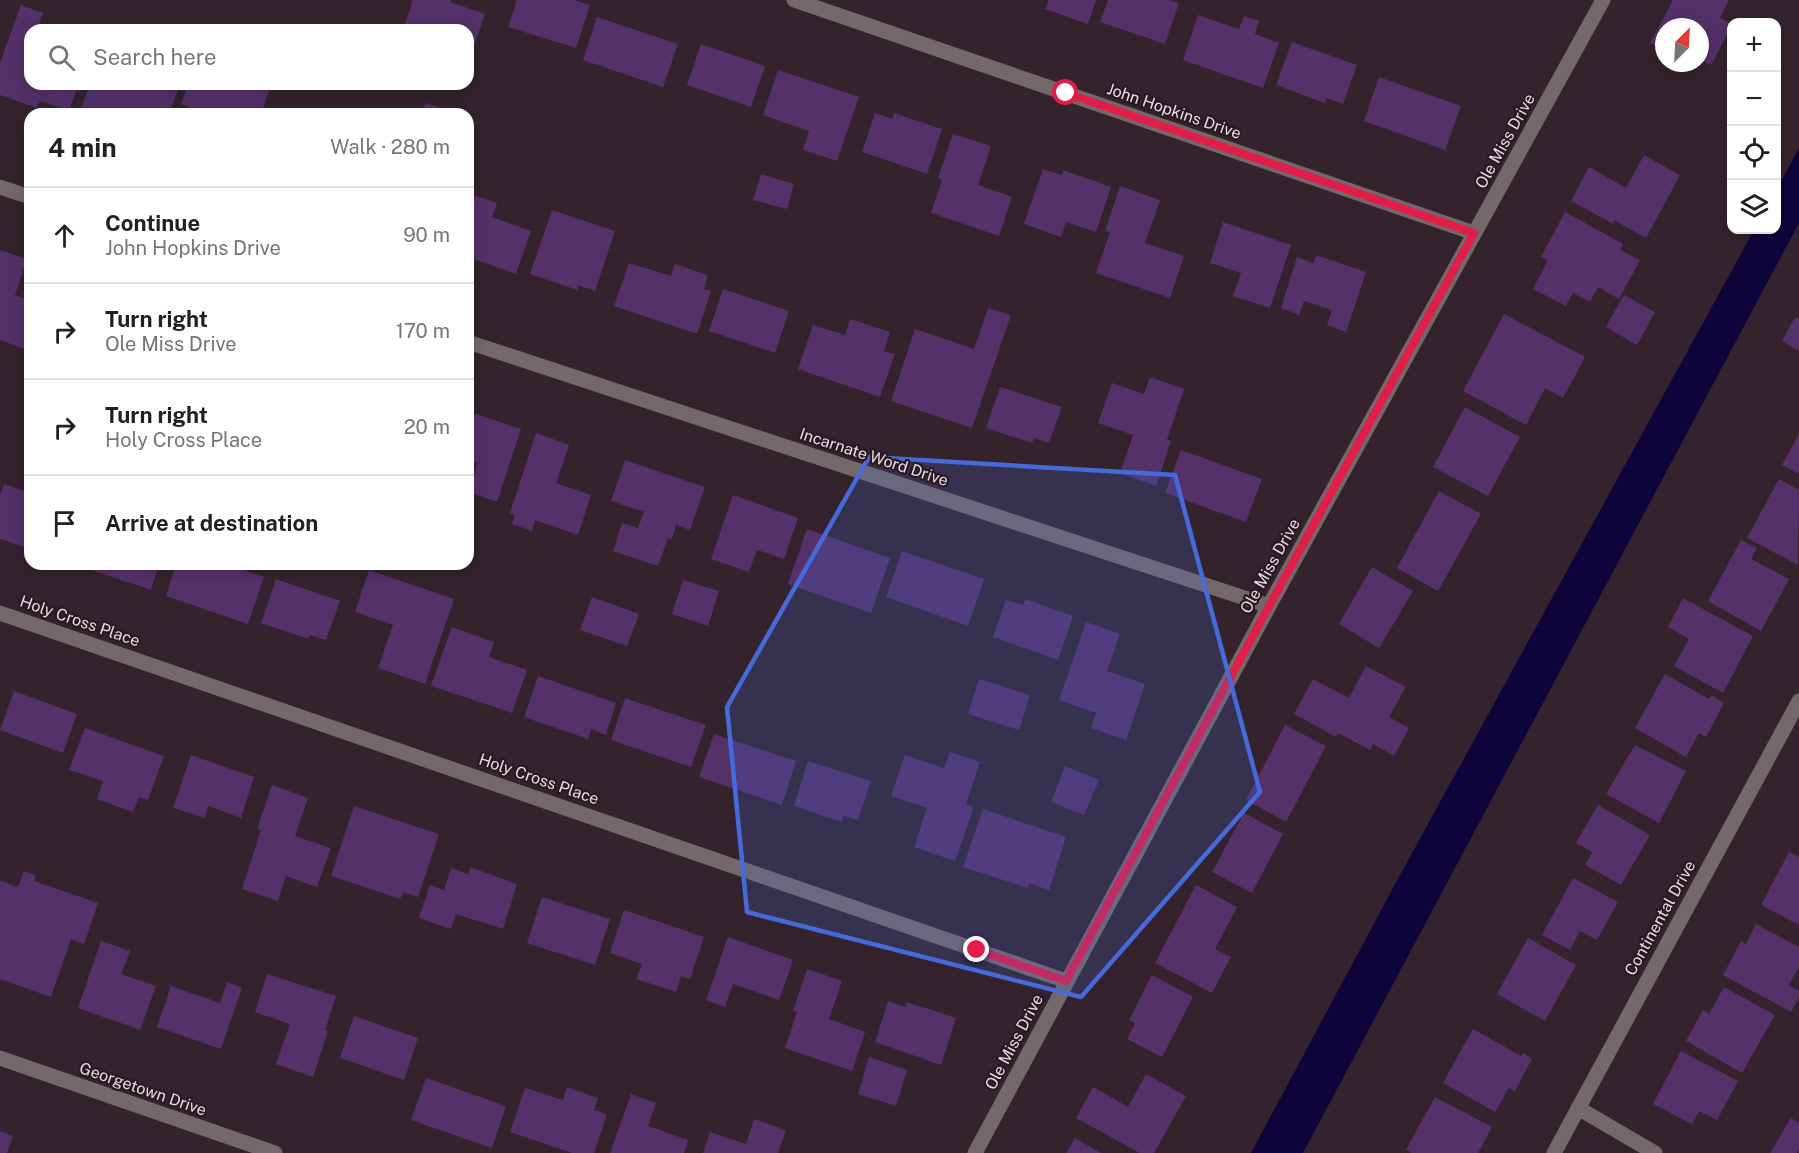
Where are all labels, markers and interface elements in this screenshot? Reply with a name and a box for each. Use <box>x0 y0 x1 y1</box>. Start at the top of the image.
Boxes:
north arrow <box>1655 18 1709 72</box>
map controls <box>1727 18 1781 234</box>
button: + <box>1727 18 1781 72</box>
search box <box>24 24 474 90</box>
icon: search <box>45 41 78 74</box>
text: Search here <box>93 44 217 70</box>
button: − <box>1727 72 1781 126</box>
route start <box>1052 79 1078 105</box>
street label: John Hopkins Drive <box>1104 79 1244 143</box>
street label: Ole Miss Drive <box>1471 90 1539 192</box>
button: locate <box>1727 126 1781 180</box>
text: 4 min <box>48 132 117 163</box>
text: Walk · 280 m <box>330 135 450 159</box>
button: layers <box>1727 180 1781 234</box>
text: Continue <box>105 210 200 236</box>
icon: ahead <box>48 219 81 252</box>
text: 90 m <box>403 223 450 247</box>
text: John Hopkins Drive <box>105 236 281 260</box>
text: Turn right <box>105 306 208 332</box>
icon: right <box>48 315 81 348</box>
text: 170 m <box>396 319 450 343</box>
text: Ole Miss Drive <box>105 332 237 356</box>
text: Turn right <box>105 402 208 428</box>
icon: right <box>48 411 81 444</box>
text: 20 m <box>404 415 450 439</box>
street label: Incarnate Word Drive <box>797 424 951 490</box>
text: Holy Cross Place <box>105 428 262 452</box>
icon: arrive <box>48 507 81 540</box>
text: Arrive at destination <box>105 510 318 536</box>
street label: Ole Miss Drive <box>1236 515 1304 617</box>
street label: Holy Cross Place <box>17 592 143 650</box>
street label: Holy Cross Place <box>476 750 602 808</box>
street label: Continental Drive <box>1621 857 1699 979</box>
route end <box>963 936 989 962</box>
street label: Ole Miss Drive <box>981 991 1047 1093</box>
street label: Georgetown Drive <box>77 1058 209 1120</box>

